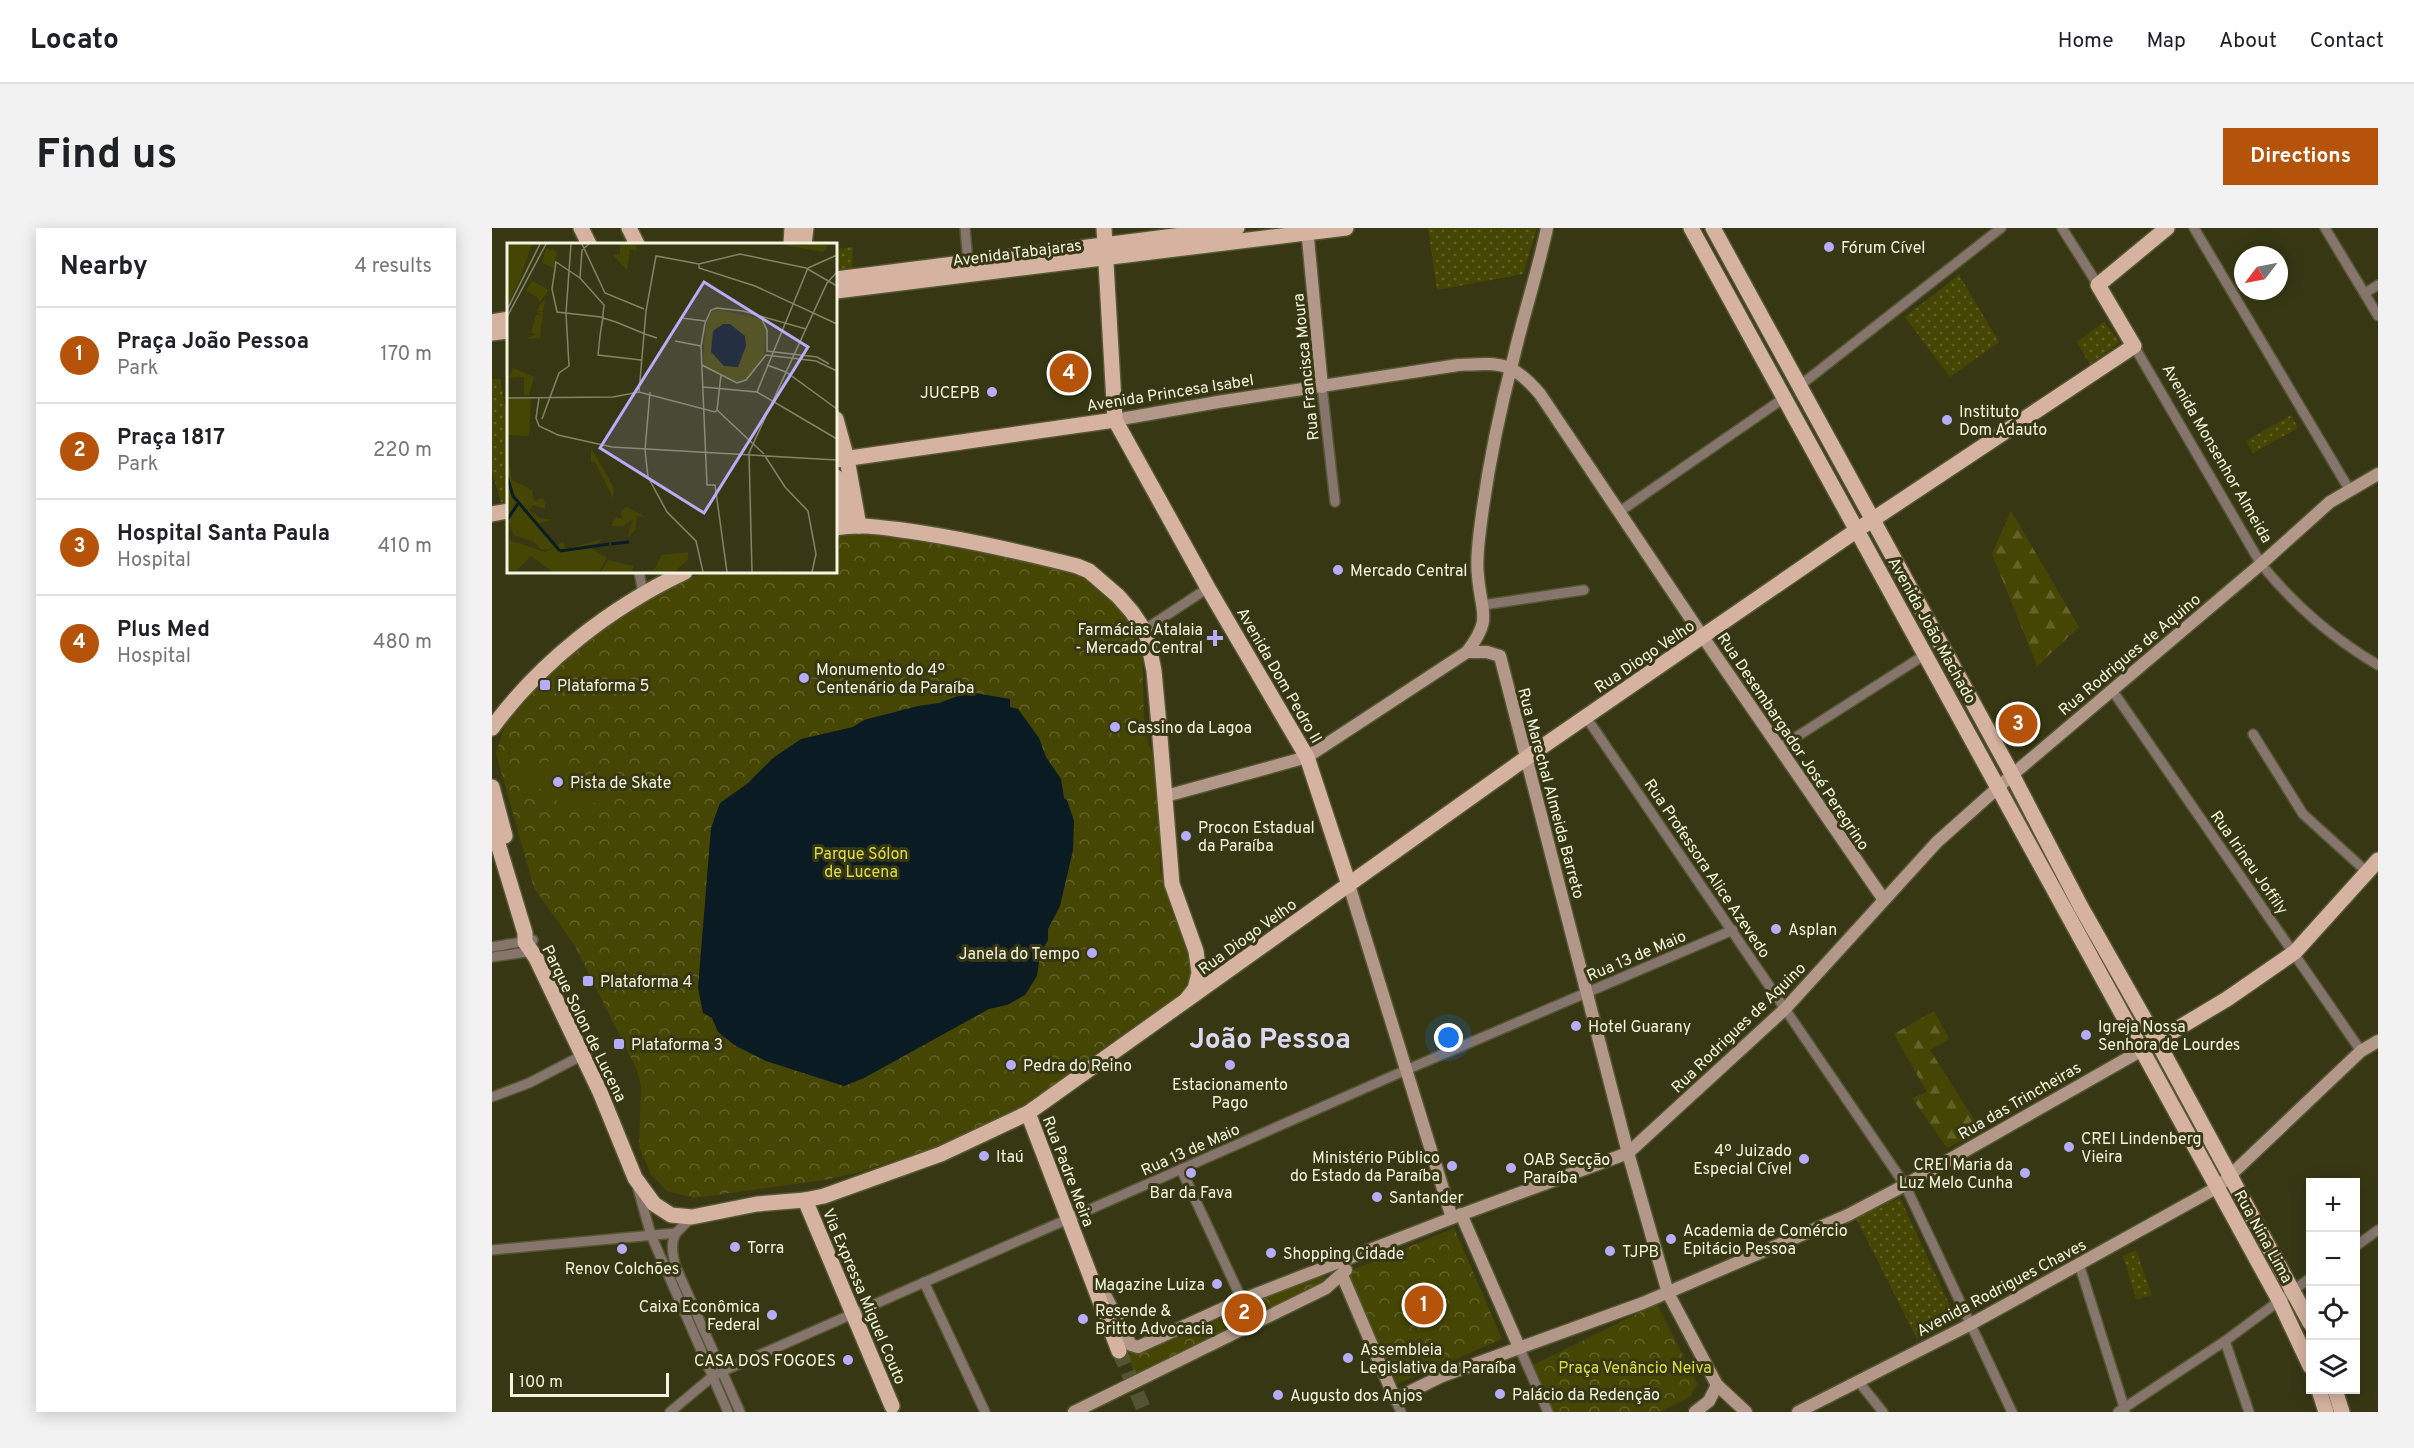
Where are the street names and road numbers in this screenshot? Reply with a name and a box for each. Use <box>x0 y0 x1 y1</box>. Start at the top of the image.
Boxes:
street label: Avenida Tabajaras <box>952 236 1083 272</box>
street label: Rua Francisca Moura <box>1289 292 1325 441</box>
street label: Avenida Monsenhor Almeida <box>2157 361 2276 547</box>
street label: Avenida Princesa Isabel <box>1085 371 1255 417</box>
street label: Avenida João Machado <box>1883 554 1980 708</box>
street label: Rua Rodrigues de Aquino <box>2055 590 2206 721</box>
street label: Avenida Dom Pedro II <box>1231 604 1325 748</box>
street label: Rua Diogo Velho <box>1591 617 1699 699</box>
street label: Rua Desembargador José Peregrino <box>1712 630 1873 855</box>
street label: Rua Marechal Almeida Barreto <box>1512 686 1588 901</box>
street label: Rua Professora Alice Azevedo <box>1639 776 1774 963</box>
street label: Rua Irineu Joffily <box>2205 807 2292 919</box>
street label: Rua Diogo Velho <box>1195 895 1301 980</box>
street label: Rua 13 de Maio <box>1584 927 1690 987</box>
street label: Parque Solon de Lucena <box>536 942 630 1106</box>
street label: Rua Rodrigues de Aquino <box>1668 959 1811 1098</box>
street label: Rua das Trincheiras <box>1955 1058 2085 1145</box>
street label: Rua Padre Meira <box>1037 1113 1097 1230</box>
street label: Rua 13 de Maio <box>1138 1120 1243 1182</box>
street label: Rua Nina Lima <box>2228 1187 2296 1287</box>
street label: Via Expressa Miguel Couto <box>817 1206 909 1388</box>
street label: Avenida Rodrigues Chaves <box>1914 1235 2090 1342</box>

